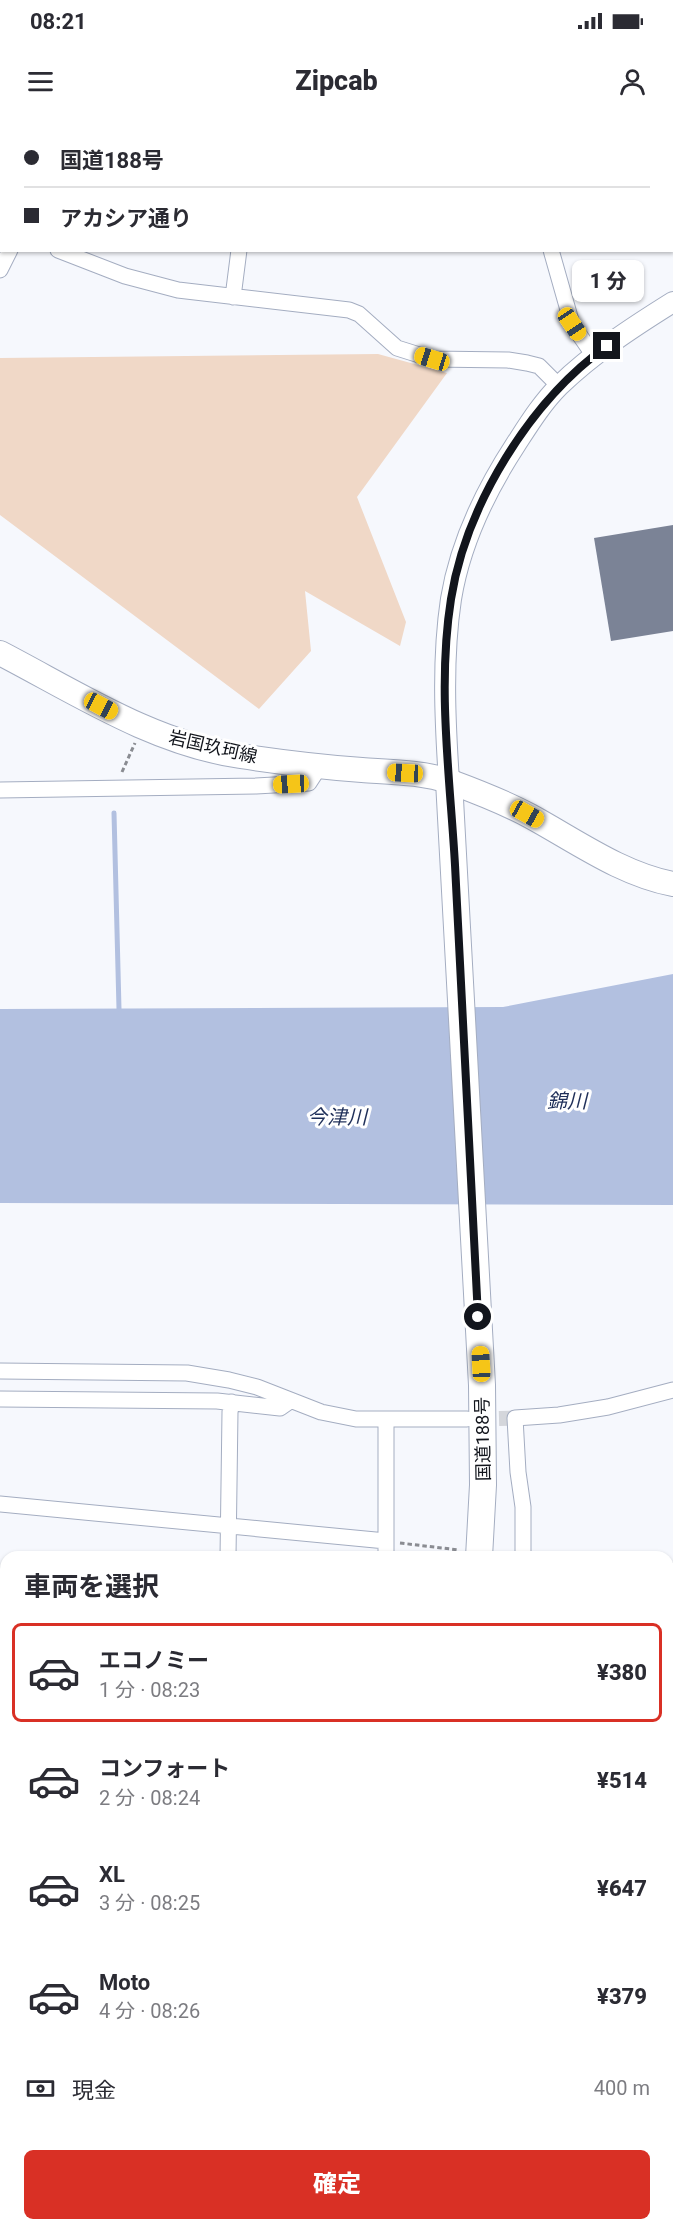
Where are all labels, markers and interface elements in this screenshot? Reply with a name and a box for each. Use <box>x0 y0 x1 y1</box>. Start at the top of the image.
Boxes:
text: 08:21 <box>30 9 87 34</box>
icon: menu <box>24 65 57 98</box>
text: Zipcab <box>295 65 378 97</box>
icon: person <box>616 65 649 98</box>
text: 国道188号 <box>60 148 164 173</box>
text: アカシア通り <box>60 206 192 231</box>
callout: 1 分 <box>571 259 643 301</box>
text: 1 分 <box>590 269 626 293</box>
car <box>554 304 590 344</box>
route end <box>593 332 620 359</box>
car <box>412 345 452 373</box>
car <box>81 690 121 722</box>
street label: 岩国玖珂線 <box>167 726 259 767</box>
car <box>387 763 423 783</box>
car <box>273 774 309 794</box>
car <box>507 797 547 831</box>
water label: 錦川 <box>547 1089 589 1113</box>
water label: 今津川 <box>307 1105 369 1129</box>
route start <box>464 1303 491 1330</box>
car <box>471 1346 491 1382</box>
street label: 国道188号 <box>471 1397 494 1481</box>
text: 車両を選択 <box>24 1571 159 1603</box>
icon: car <box>27 1646 81 1700</box>
text: エコノミー <box>99 1648 209 1673</box>
text: ¥380 <box>597 1660 647 1685</box>
text: 1 分 · 08:23 <box>99 1678 200 1702</box>
icon: car <box>27 1754 81 1808</box>
text: コンフォート <box>99 1756 230 1781</box>
text: ¥514 <box>597 1768 647 1793</box>
text: 2 分 · 08:24 <box>99 1786 200 1810</box>
icon: car <box>27 1862 81 1916</box>
text: XL <box>99 1862 125 1887</box>
text: ¥647 <box>597 1876 647 1901</box>
text: 3 分 · 08:25 <box>99 1891 200 1915</box>
icon: car <box>27 1970 81 2024</box>
text: Moto <box>99 1970 150 1995</box>
text: ¥379 <box>597 1984 647 2009</box>
text: 4 分 · 08:26 <box>99 1999 200 2023</box>
icon: cash <box>24 2072 57 2105</box>
text: 400 m <box>594 2076 650 2100</box>
text: 現金 <box>72 2078 116 2103</box>
button: 確定 <box>24 2150 650 2219</box>

